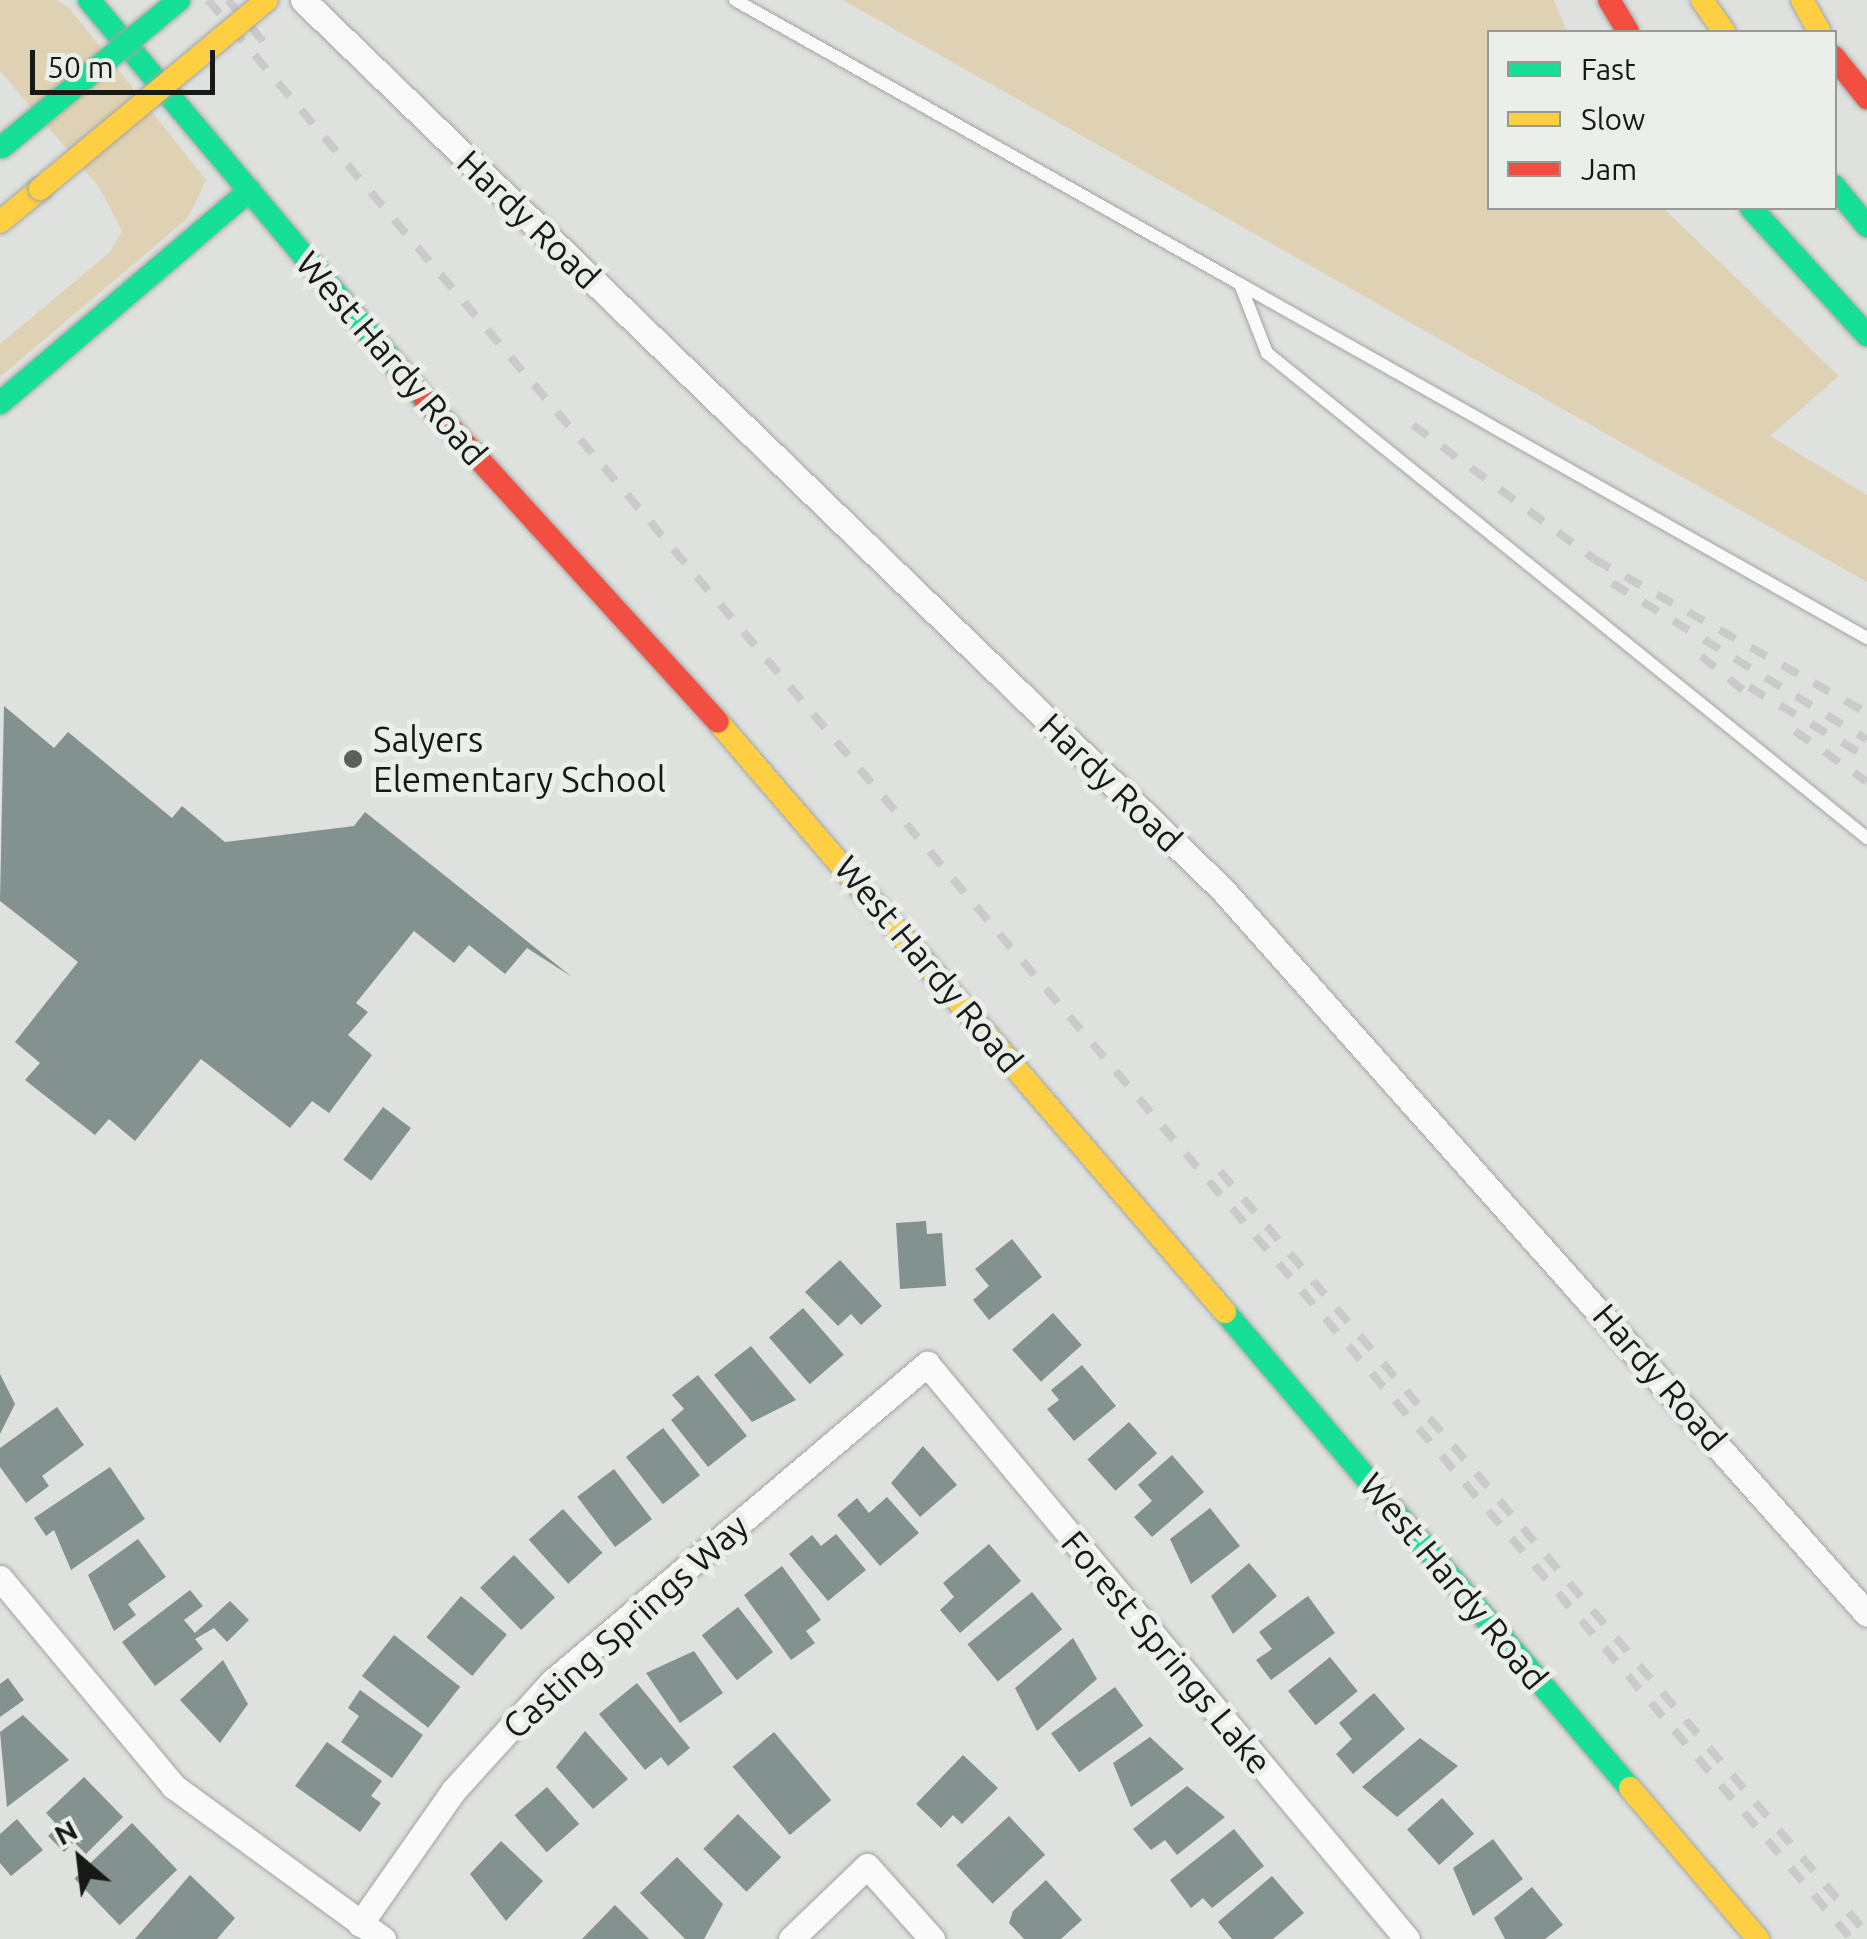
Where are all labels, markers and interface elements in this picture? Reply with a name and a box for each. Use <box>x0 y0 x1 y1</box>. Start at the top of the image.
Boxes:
scale bar <box>35 30 220 92</box>
legend <box>1487 30 1837 210</box>
text: 50 m <box>47 50 114 84</box>
text: Fast <box>1581 52 1636 86</box>
text: Slow <box>1581 102 1645 136</box>
street label: Hardy Road <box>449 141 609 297</box>
text: Jam <box>1581 152 1637 186</box>
street label: West Hardy Road <box>288 242 496 474</box>
street label: Hardy Road <box>1031 704 1191 860</box>
place label: Salyers Elementary School <box>373 718 666 800</box>
marker: Salyers Elementary School <box>342 748 364 770</box>
street label: West Hardy Road <box>826 847 1032 1081</box>
street label: Hardy Road <box>1585 1295 1735 1459</box>
street label: West Hardy Road <box>1351 1464 1557 1698</box>
street label: Casting Springs Way <box>494 1505 756 1747</box>
street label: Forest Springs Lake <box>1053 1522 1281 1782</box>
north arrow <box>30 1809 130 1909</box>
text: N <box>49 1813 82 1851</box>

